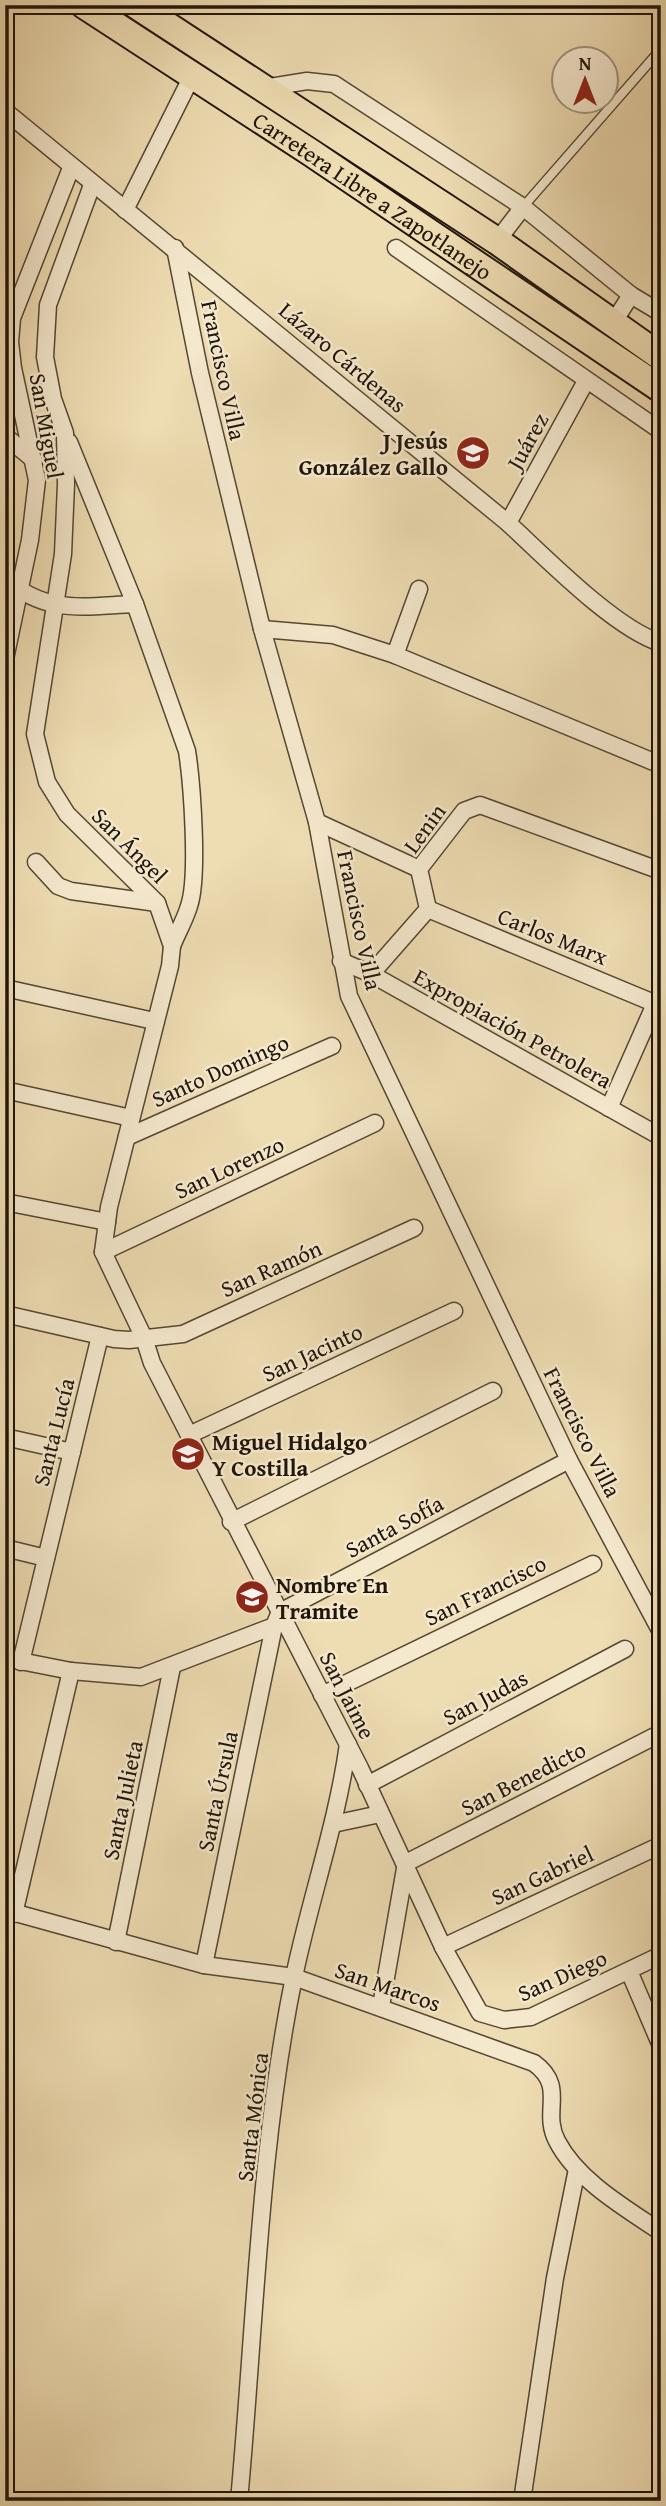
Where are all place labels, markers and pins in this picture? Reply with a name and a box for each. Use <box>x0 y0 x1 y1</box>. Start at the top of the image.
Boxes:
place label: J Jesús González Gallo <box>299 424 448 483</box>
school or university icon: J Jesús González Gallo <box>454 434 492 472</box>
place label: Miguel Hidalgo Y Costilla <box>212 1425 367 1484</box>
school or university icon: Miguel Hidalgo Y Costilla <box>169 1435 207 1473</box>
place label: Nombre En Tramite <box>276 1568 389 1627</box>
school or university icon: Nombre En Tramite <box>233 1578 271 1616</box>

